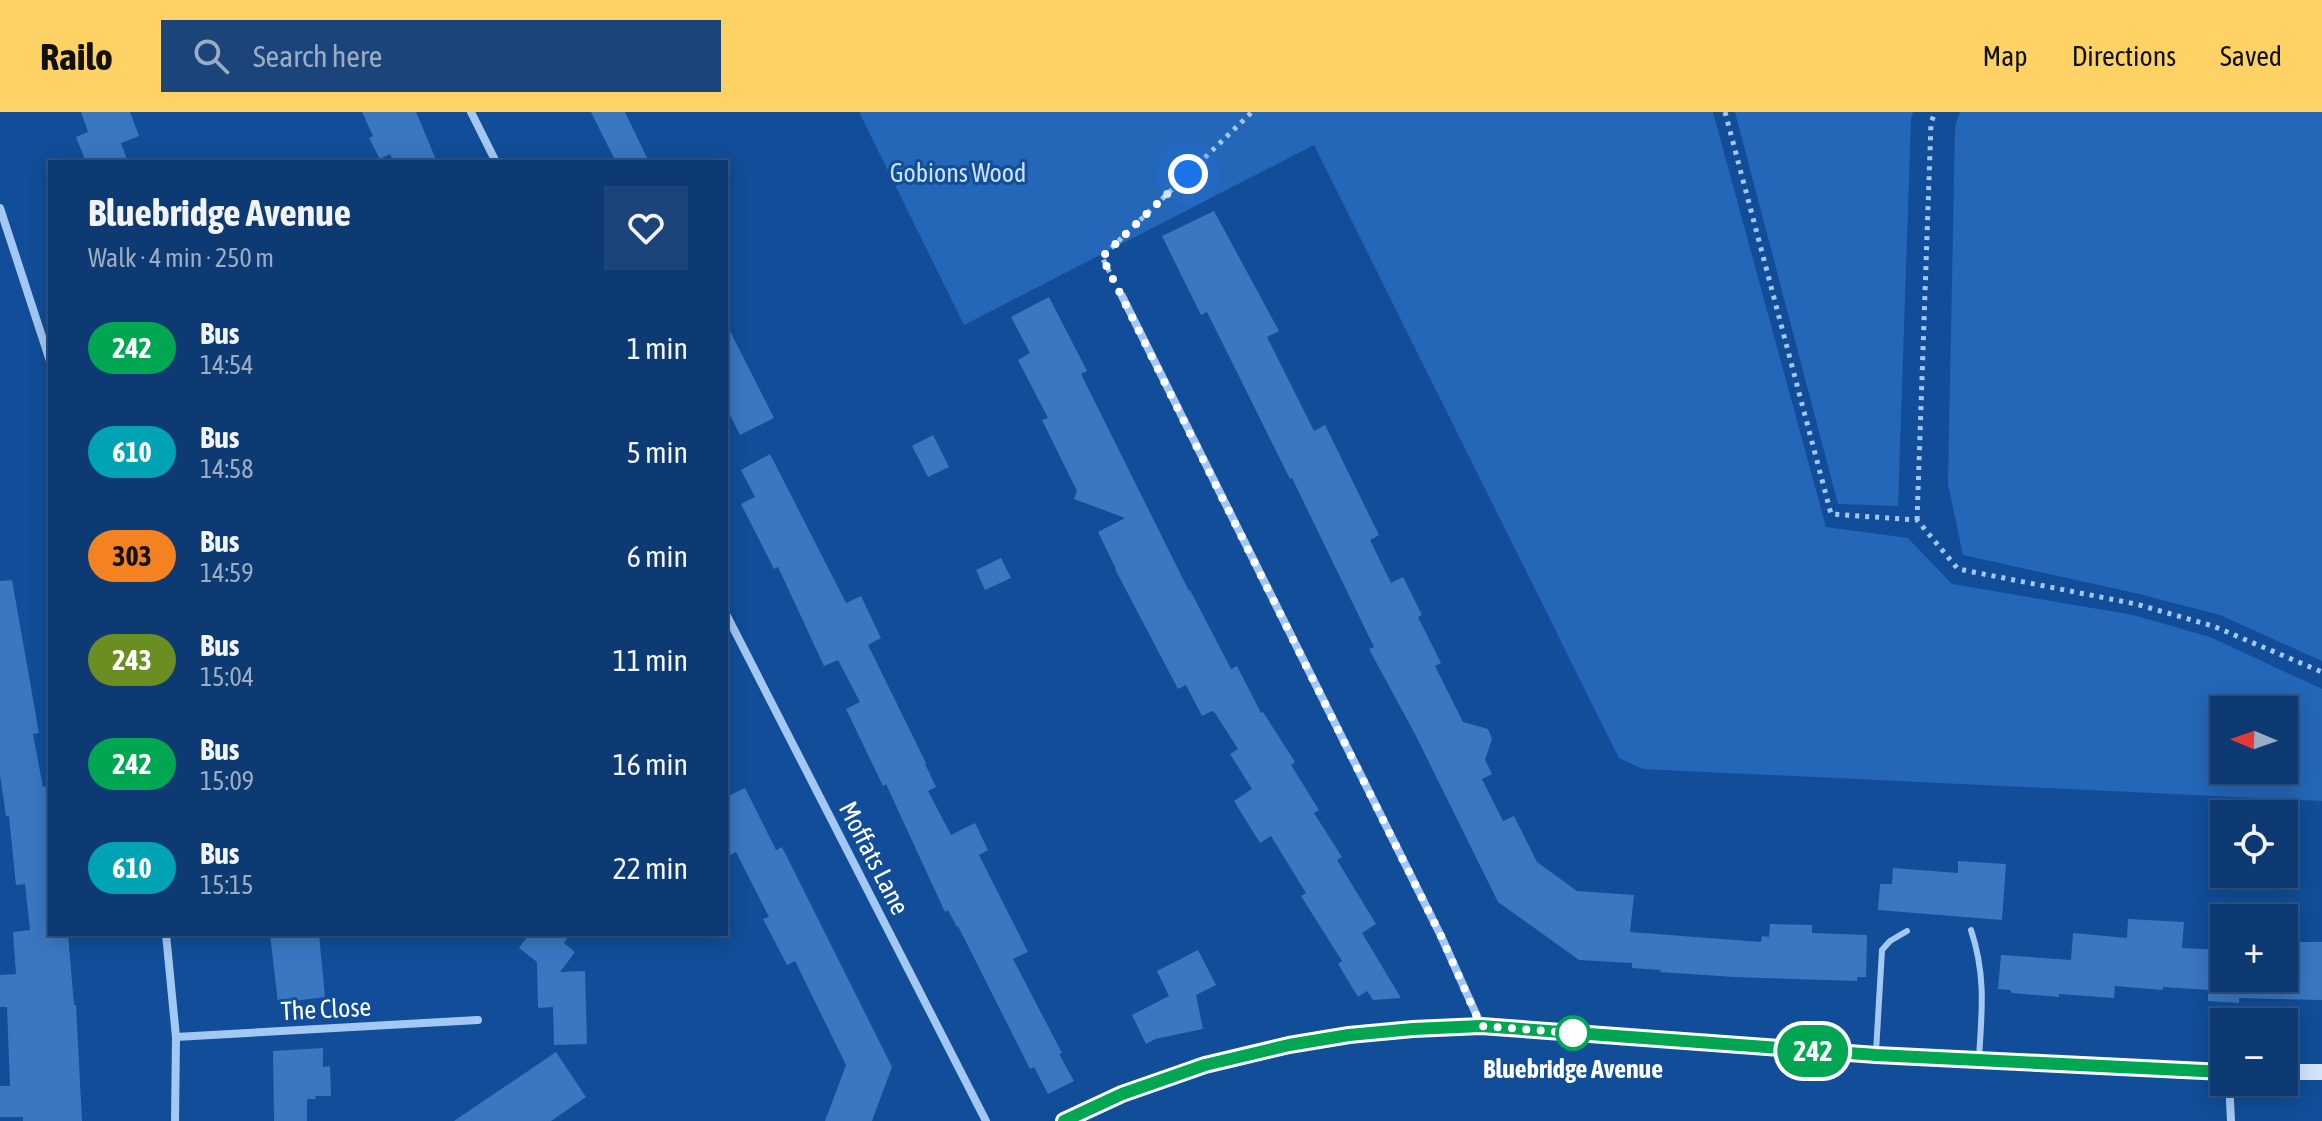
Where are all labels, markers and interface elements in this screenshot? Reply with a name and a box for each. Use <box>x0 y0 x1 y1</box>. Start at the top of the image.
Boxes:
search box <box>161 20 721 92</box>
icon: search <box>189 34 233 78</box>
text: Railo <box>40 35 113 78</box>
text: Search here <box>253 39 382 73</box>
text: Map <box>1983 40 2028 72</box>
text: Directions <box>2072 40 2176 72</box>
text: Saved <box>2220 40 2282 72</box>
your location <box>1168 154 1208 194</box>
park label: Gobions Wood <box>890 158 1026 188</box>
button: heart <box>604 186 688 270</box>
text: Bluebridge Avenue <box>88 191 351 234</box>
text: Walk · 4 min · 250 m <box>88 243 274 273</box>
text: Bus <box>200 316 239 350</box>
text: 1 min <box>627 331 688 365</box>
text: 242 <box>112 332 152 364</box>
text: 14:54 <box>200 350 254 380</box>
text: Bus <box>200 420 239 454</box>
text: 5 min <box>627 435 688 469</box>
text: 610 <box>112 436 152 468</box>
text: 14:58 <box>200 454 254 484</box>
text: Bus <box>200 524 239 558</box>
text: 6 min <box>627 539 688 573</box>
text: 303 <box>112 540 152 572</box>
text: 14:59 <box>200 558 254 588</box>
text: Bus <box>200 628 239 662</box>
text: 11 min <box>613 643 688 677</box>
text: 243 <box>112 644 152 676</box>
text: 15:04 <box>200 662 254 692</box>
north arrow <box>2210 696 2298 784</box>
map controls <box>2210 696 2298 1096</box>
text: Bus <box>200 732 239 766</box>
text: 16 min <box>613 747 688 781</box>
text: 242 <box>112 748 152 780</box>
text: 15:09 <box>200 766 254 796</box>
street label: Moffats Lane <box>833 797 915 919</box>
button: locate <box>2210 800 2298 888</box>
text: Bus <box>200 836 239 870</box>
text: 22 min <box>613 851 688 885</box>
text: 610 <box>112 852 152 884</box>
text: 15:15 <box>200 870 254 900</box>
button: + <box>2210 904 2298 992</box>
street label: The Close <box>280 992 372 1026</box>
button: − <box>2210 1008 2298 1096</box>
marker: Bluebridge Avenue <box>1556 1016 1590 1050</box>
line badge: 242 <box>1767 1025 1859 1077</box>
text: 242 <box>1793 1035 1833 1067</box>
place label: Bluebridge Avenue <box>1483 1054 1663 1084</box>

